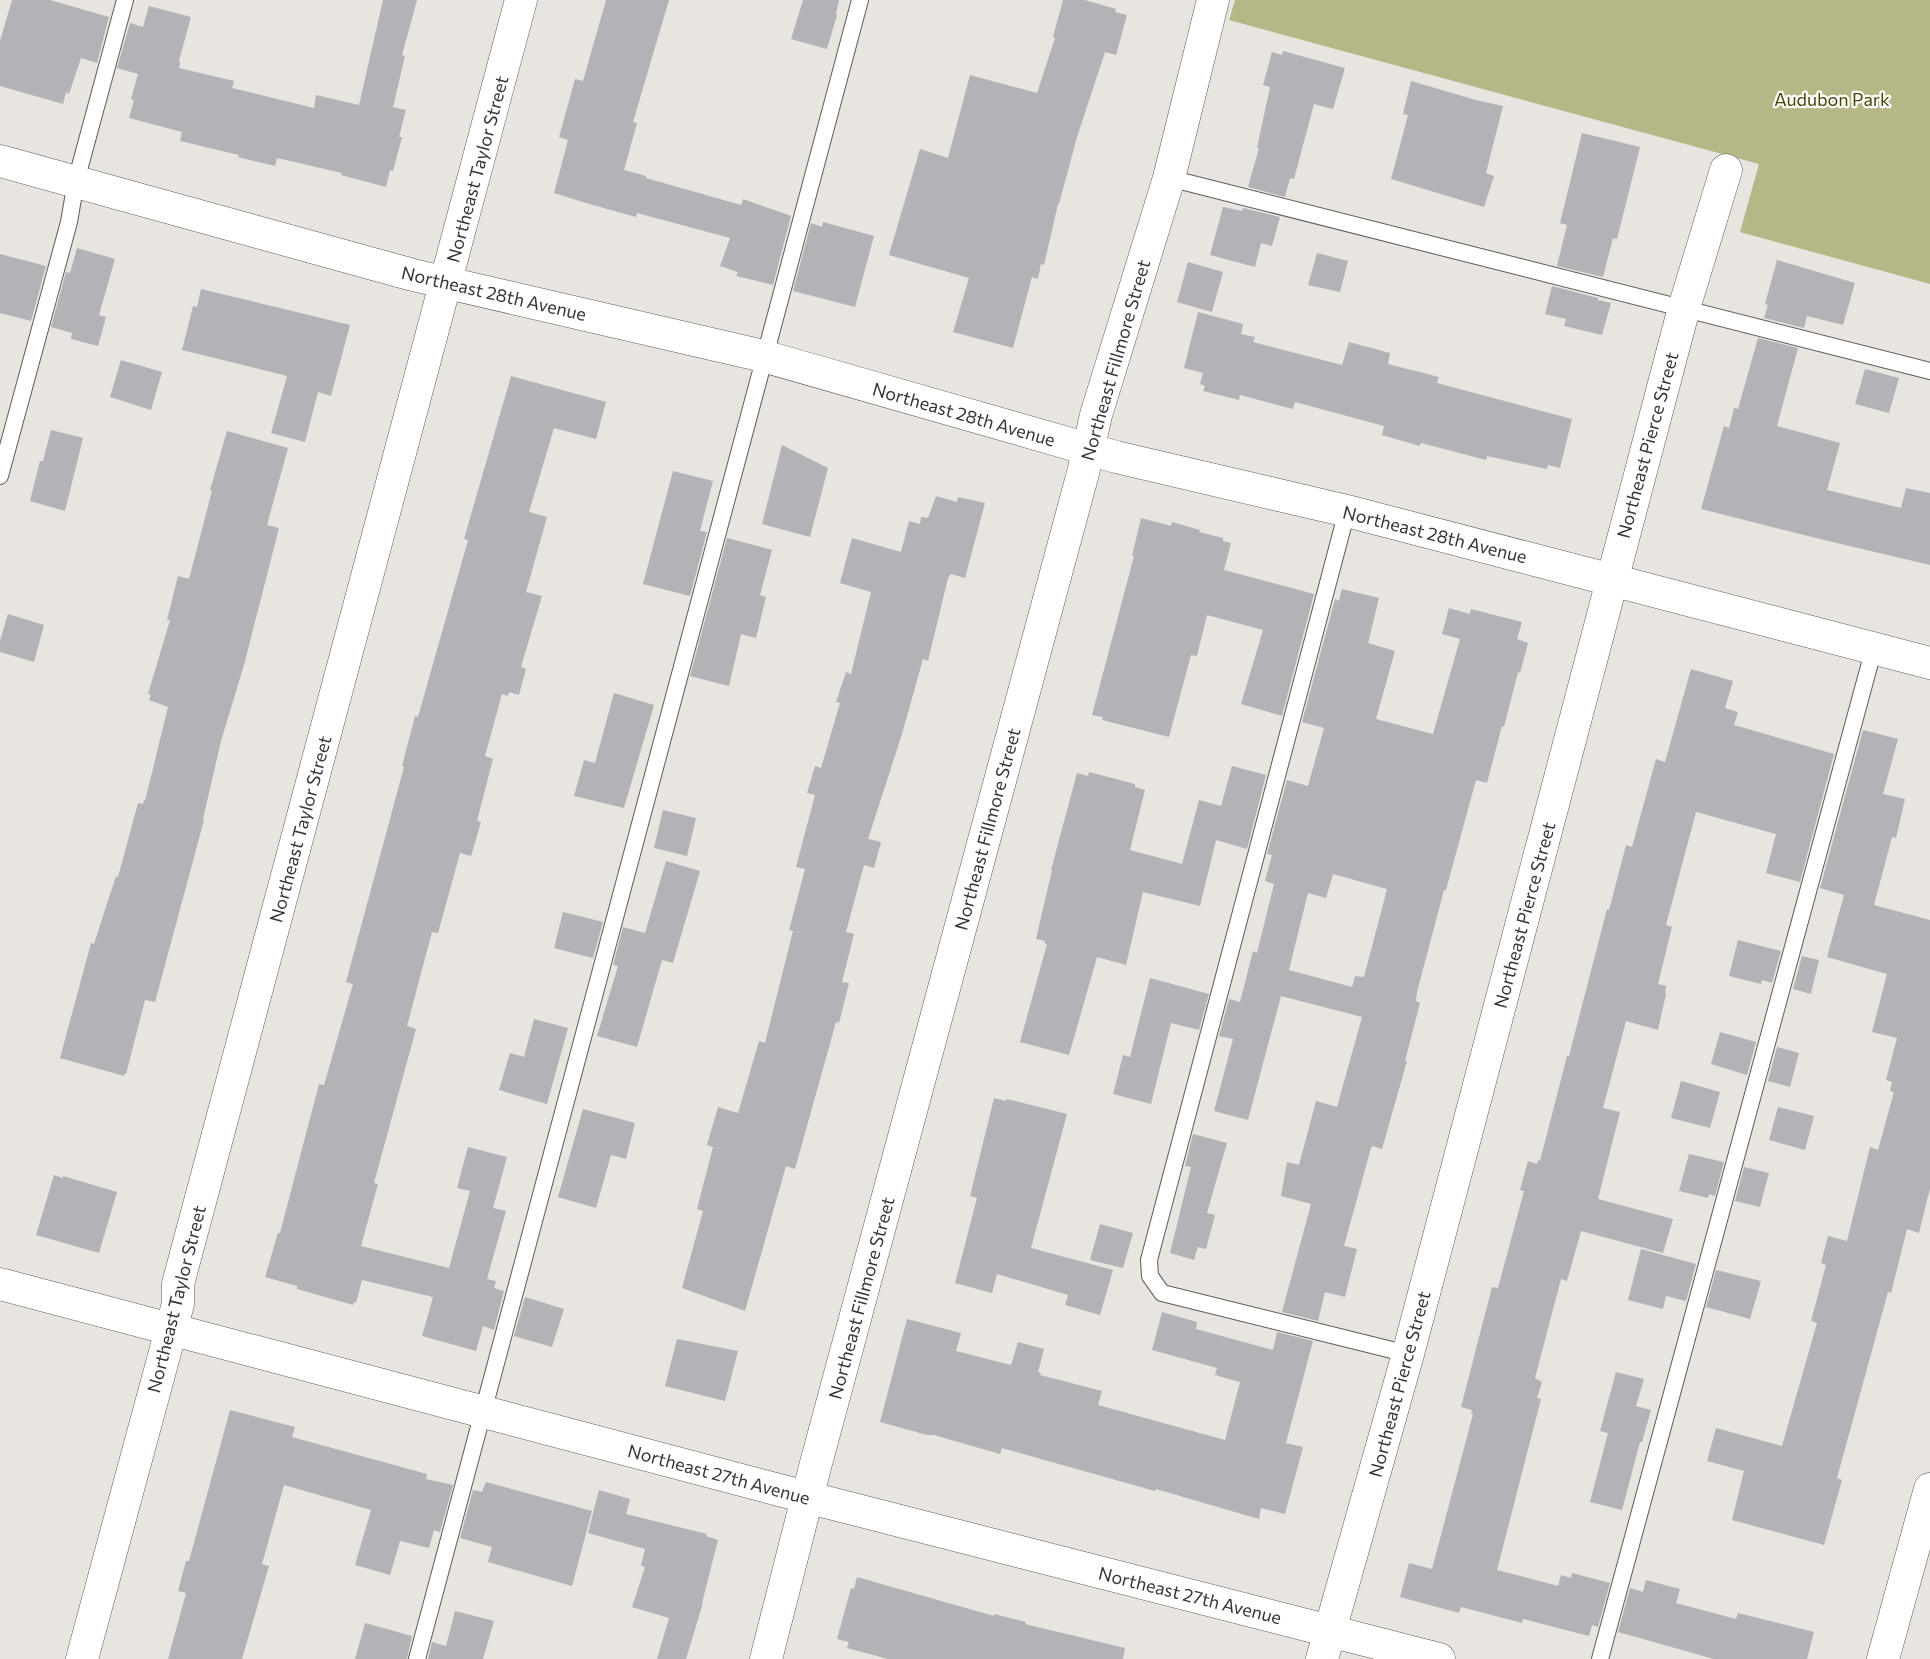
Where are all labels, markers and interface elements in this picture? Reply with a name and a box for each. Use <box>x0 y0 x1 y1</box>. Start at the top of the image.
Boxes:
street label: Northeast Taylor Street <box>441 73 513 265</box>
park label: Audubon Park <box>1774 88 1890 110</box>
street label: Northeast Fillmore Street <box>1076 257 1154 463</box>
street label: Northeast 28th Avenue <box>399 261 589 325</box>
street label: Northeast Pierce Street <box>1612 349 1682 541</box>
street label: Northeast 28th Avenue <box>870 377 1058 451</box>
street label: Northeast 28th Avenue <box>1341 500 1529 568</box>
street label: Northeast Fillmore Street <box>949 726 1025 932</box>
street label: Northeast Taylor Street <box>264 733 336 925</box>
street label: Northeast Pierce Street <box>1489 819 1559 1011</box>
street label: Northeast Fillmore Street <box>823 1195 899 1401</box>
street label: Northeast Taylor Street <box>142 1203 210 1395</box>
street label: Northeast Pierce Street <box>1364 1288 1434 1480</box>
street label: Northeast 27th Avenue <box>626 1439 812 1509</box>
street label: Northeast 27th Avenue <box>1096 1562 1284 1628</box>

